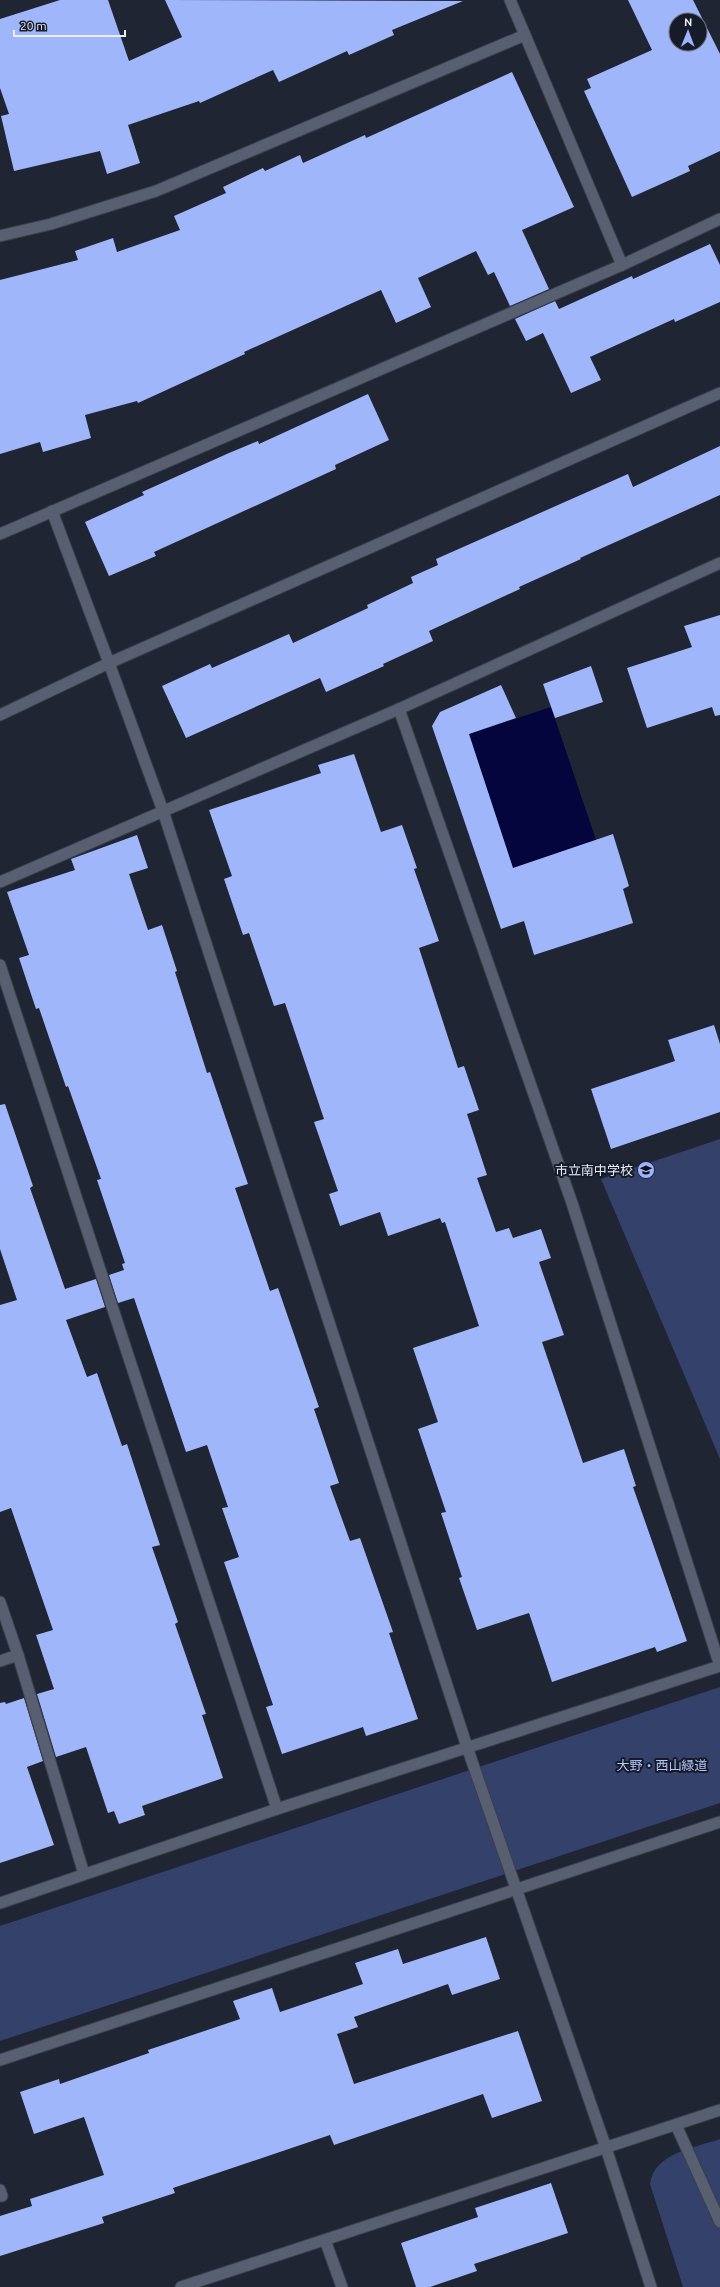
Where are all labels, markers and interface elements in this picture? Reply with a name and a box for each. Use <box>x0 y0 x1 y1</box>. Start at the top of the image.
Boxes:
scale bar <box>14 12 125 38</box>
north arrow <box>668 12 708 52</box>
text: N <box>684 16 692 28</box>
text: 20 m <box>20 19 47 32</box>
school or university icon: 市立南中学校 <box>636 1160 656 1180</box>
place label: 市立南中学校 <box>555 1163 633 1177</box>
park label: 大野・西山緑道 <box>616 1758 708 1772</box>

